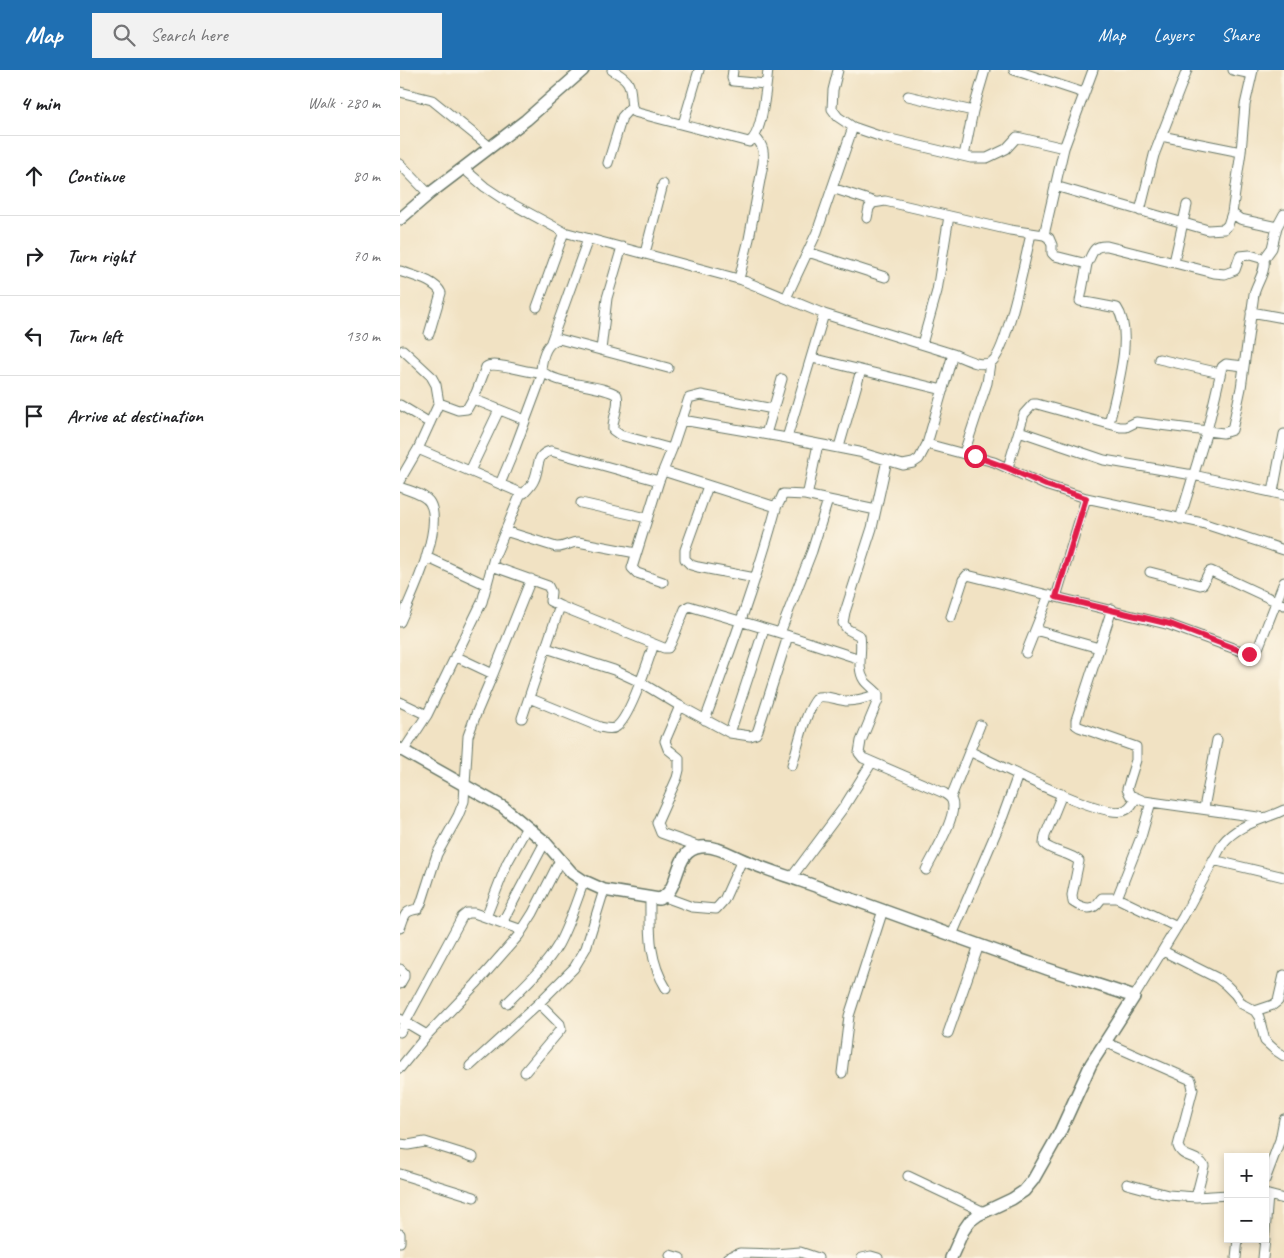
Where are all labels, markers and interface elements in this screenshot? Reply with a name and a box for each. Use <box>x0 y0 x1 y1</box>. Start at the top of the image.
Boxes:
search box <box>92 13 442 58</box>
text: Map <box>25 20 62 50</box>
icon: search <box>110 21 138 49</box>
text: Search here <box>150 23 228 47</box>
text: Map <box>1098 24 1126 46</box>
text: Layers <box>1154 24 1193 46</box>
text: Share <box>1221 24 1259 46</box>
text: 4 min <box>20 90 60 116</box>
text: Walk · 280 m <box>308 93 380 113</box>
icon: ahead <box>20 162 48 190</box>
text: Continue <box>67 164 124 188</box>
text: 80 m <box>353 166 380 186</box>
icon: right <box>20 242 48 270</box>
text: Turn right <box>67 244 134 268</box>
text: 70 m <box>353 246 380 266</box>
icon: left <box>20 322 48 350</box>
text: Turn left <box>67 324 122 348</box>
text: 130 m <box>346 326 380 346</box>
icon: arrive <box>20 402 48 430</box>
text: Arrive at destination <box>67 404 203 428</box>
route start <box>964 445 987 468</box>
route end <box>1238 643 1261 666</box>
map controls <box>1224 1153 1269 1243</box>
button: + <box>1224 1153 1269 1198</box>
button: − <box>1224 1198 1269 1243</box>

